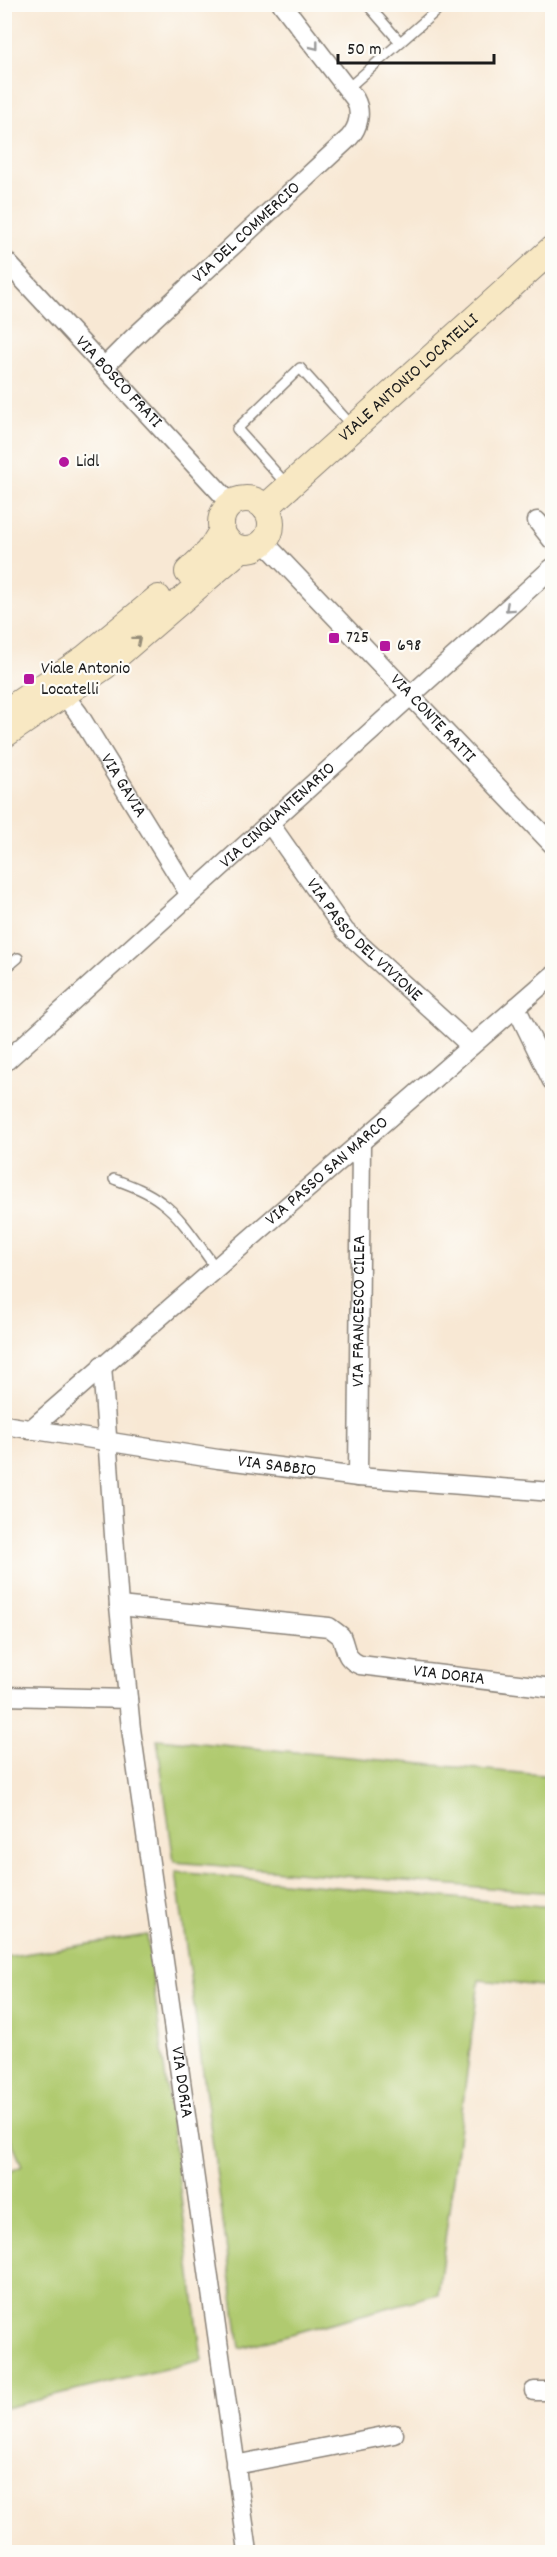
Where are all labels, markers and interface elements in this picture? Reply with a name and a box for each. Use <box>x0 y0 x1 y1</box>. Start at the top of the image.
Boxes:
scale bar <box>338 27 494 65</box>
text: 50 m <box>347 38 382 63</box>
one-way arrow <box>307 40 318 51</box>
street label: VIA DEL COMMERCIO <box>187 176 306 289</box>
street label: VIALE ANTONIO LOCATELLI <box>333 308 485 448</box>
street label: VIA BOSCO FRATI <box>69 331 168 434</box>
place label: Lidl <box>76 450 100 475</box>
marker: Lidl <box>57 455 71 469</box>
one-way arrow <box>505 600 516 611</box>
place label: 725 <box>346 626 369 651</box>
marker: 725 <box>327 631 341 645</box>
place label: 698 <box>397 634 421 659</box>
one-way arrow <box>130 636 141 647</box>
marker: 698 <box>378 639 392 653</box>
place label: Viale Antonio Locatelli <box>41 657 130 703</box>
street label: VIA CONTE RATTI <box>384 669 481 769</box>
marker: Viale Antonio Locatelli <box>22 672 36 686</box>
street label: VIA GAVIA <box>94 749 152 823</box>
street label: VIA CINQUANTENARIO <box>214 757 341 875</box>
street label: VIA PASSO DEL VIVIONE <box>299 874 427 1008</box>
street label: VIA PASSO SAN MARCO <box>260 1111 394 1232</box>
street label: VIA FRANCESCO CILEA <box>346 1235 373 1387</box>
street label: VIA SABBIO <box>236 1449 318 1484</box>
street label: VIA DORIA <box>412 1659 486 1692</box>
street label: VIA DORIA <box>164 2045 199 2120</box>

